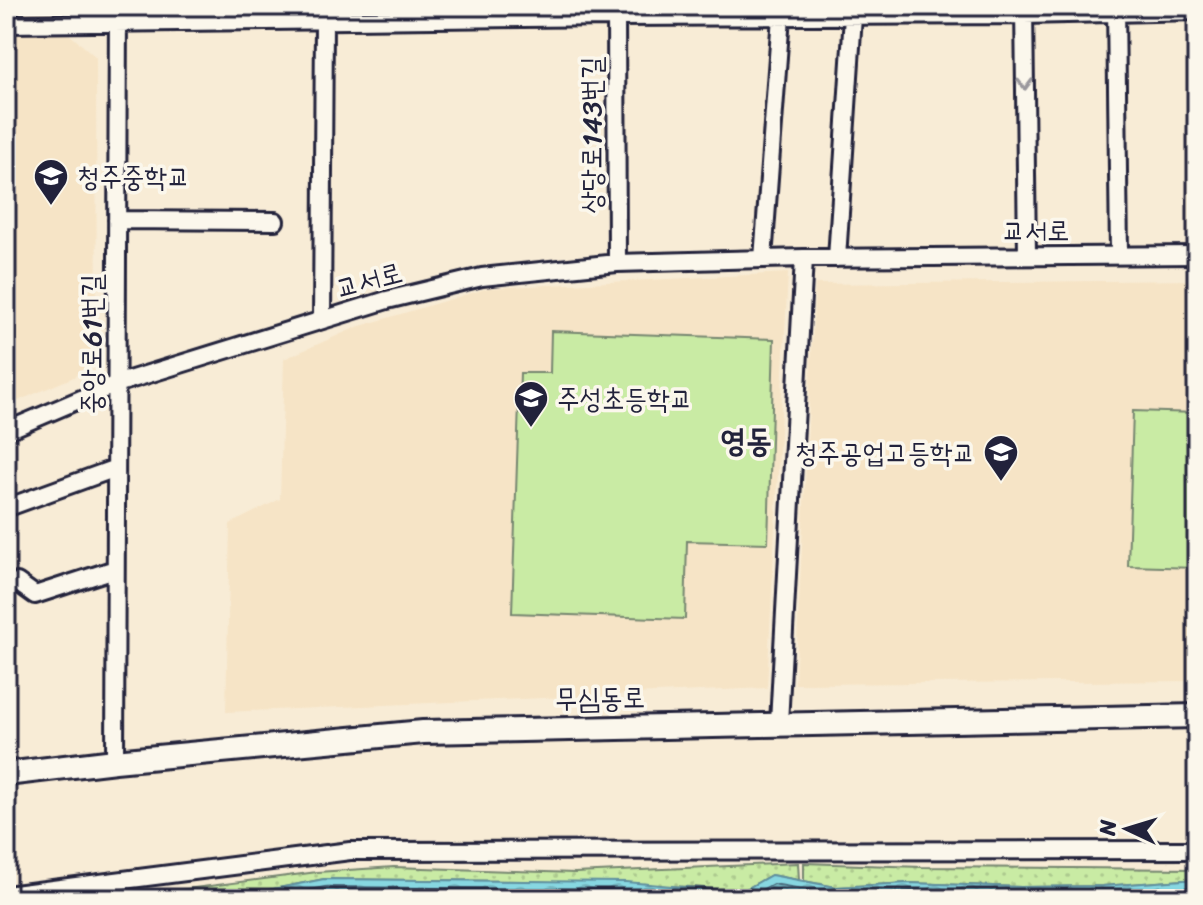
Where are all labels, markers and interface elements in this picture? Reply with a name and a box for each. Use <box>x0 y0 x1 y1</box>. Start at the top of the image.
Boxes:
street label: 상당로143번길 <box>567 56 616 214</box>
one-way arrow <box>1016 78 1034 91</box>
place label: 청주중학교 <box>77 152 190 201</box>
school or university icon: 청주중학교 <box>32 157 70 207</box>
street label: 교서로 <box>1002 206 1070 255</box>
street label: 교서로 <box>330 248 408 312</box>
street label: 중앙로61번길 <box>67 274 116 414</box>
place label: 주성초등학교 <box>557 374 692 423</box>
school or university icon: 주성초등학교 <box>512 379 550 429</box>
district label: 영동 <box>720 412 772 469</box>
place label: 청주공업고등학교 <box>795 428 975 477</box>
school or university icon: 청주공업고등학교 <box>982 433 1020 483</box>
street label: 무심동로 <box>555 673 645 723</box>
north arrow <box>1087 789 1167 869</box>
text: N <box>1087 818 1128 838</box>

